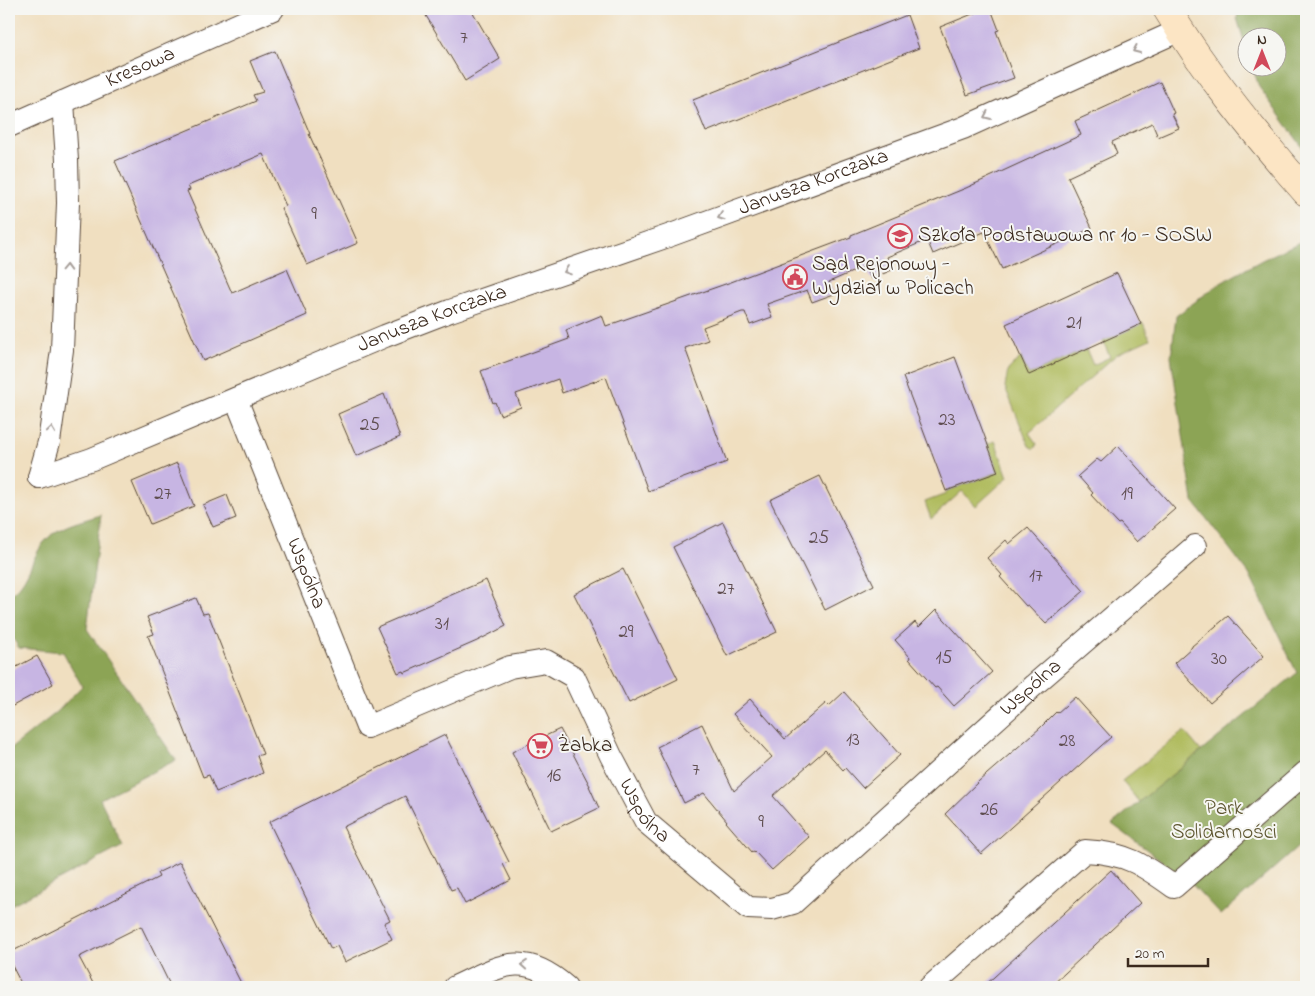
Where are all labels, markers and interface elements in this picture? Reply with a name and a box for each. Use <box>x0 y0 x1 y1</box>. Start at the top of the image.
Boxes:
house number: 7 <box>460 25 468 52</box>
north arrow <box>1238 28 1288 78</box>
text: N <box>1257 30 1267 51</box>
street label: Kresowa <box>101 39 180 96</box>
one-way arrow <box>1132 44 1141 55</box>
one-way arrow <box>983 110 992 121</box>
street label: Janusza Korczaka <box>734 142 893 224</box>
house number: 9 <box>311 201 317 228</box>
one-way arrow <box>717 211 725 221</box>
place label: Szkoła Podstawowa nr 10 - SOSW <box>918 221 1212 251</box>
school or university icon: Szkoła Podstawowa nr 10 - SOSW <box>887 223 913 249</box>
place label: Sąd Rejonowy - Wydział w Policach <box>812 250 974 306</box>
one-way arrow <box>61 264 72 272</box>
public building icon: Sąd Rejonowy - Wydział w Policach <box>782 264 808 290</box>
one-way arrow <box>564 265 572 275</box>
street label: Janusza Korczaka <box>353 277 511 361</box>
house number: 21 <box>1066 310 1082 337</box>
house number: 23 <box>938 407 956 434</box>
house number: 25 <box>360 412 380 439</box>
one-way arrow <box>45 426 56 434</box>
house number: 27 <box>154 481 172 508</box>
house number: 19 <box>1121 481 1133 508</box>
house number: 25 <box>809 525 829 552</box>
street label: Wspólna <box>278 534 333 613</box>
house number: 17 <box>1029 563 1043 590</box>
house number: 27 <box>717 576 735 603</box>
house number: 31 <box>435 611 449 638</box>
house number: 29 <box>618 619 634 646</box>
house number: 15 <box>936 645 953 672</box>
house number: 30 <box>1211 646 1227 673</box>
street label: Wspólna <box>993 652 1069 724</box>
house number: 13 <box>846 727 860 754</box>
house number: 28 <box>1059 728 1075 755</box>
place label: Żabka <box>558 731 612 761</box>
supermarket icon: Żabka <box>527 733 553 759</box>
house number: 7 <box>692 757 700 784</box>
house number: 16 <box>547 763 561 790</box>
street label: Wspólna <box>611 774 676 851</box>
park label: Park Solidarności <box>1171 794 1277 848</box>
house number: 26 <box>980 797 998 824</box>
house number: 9 <box>758 809 764 836</box>
scale bar <box>1128 936 1208 968</box>
text: 20 m <box>1135 943 1165 965</box>
one-way arrow <box>519 960 527 971</box>

